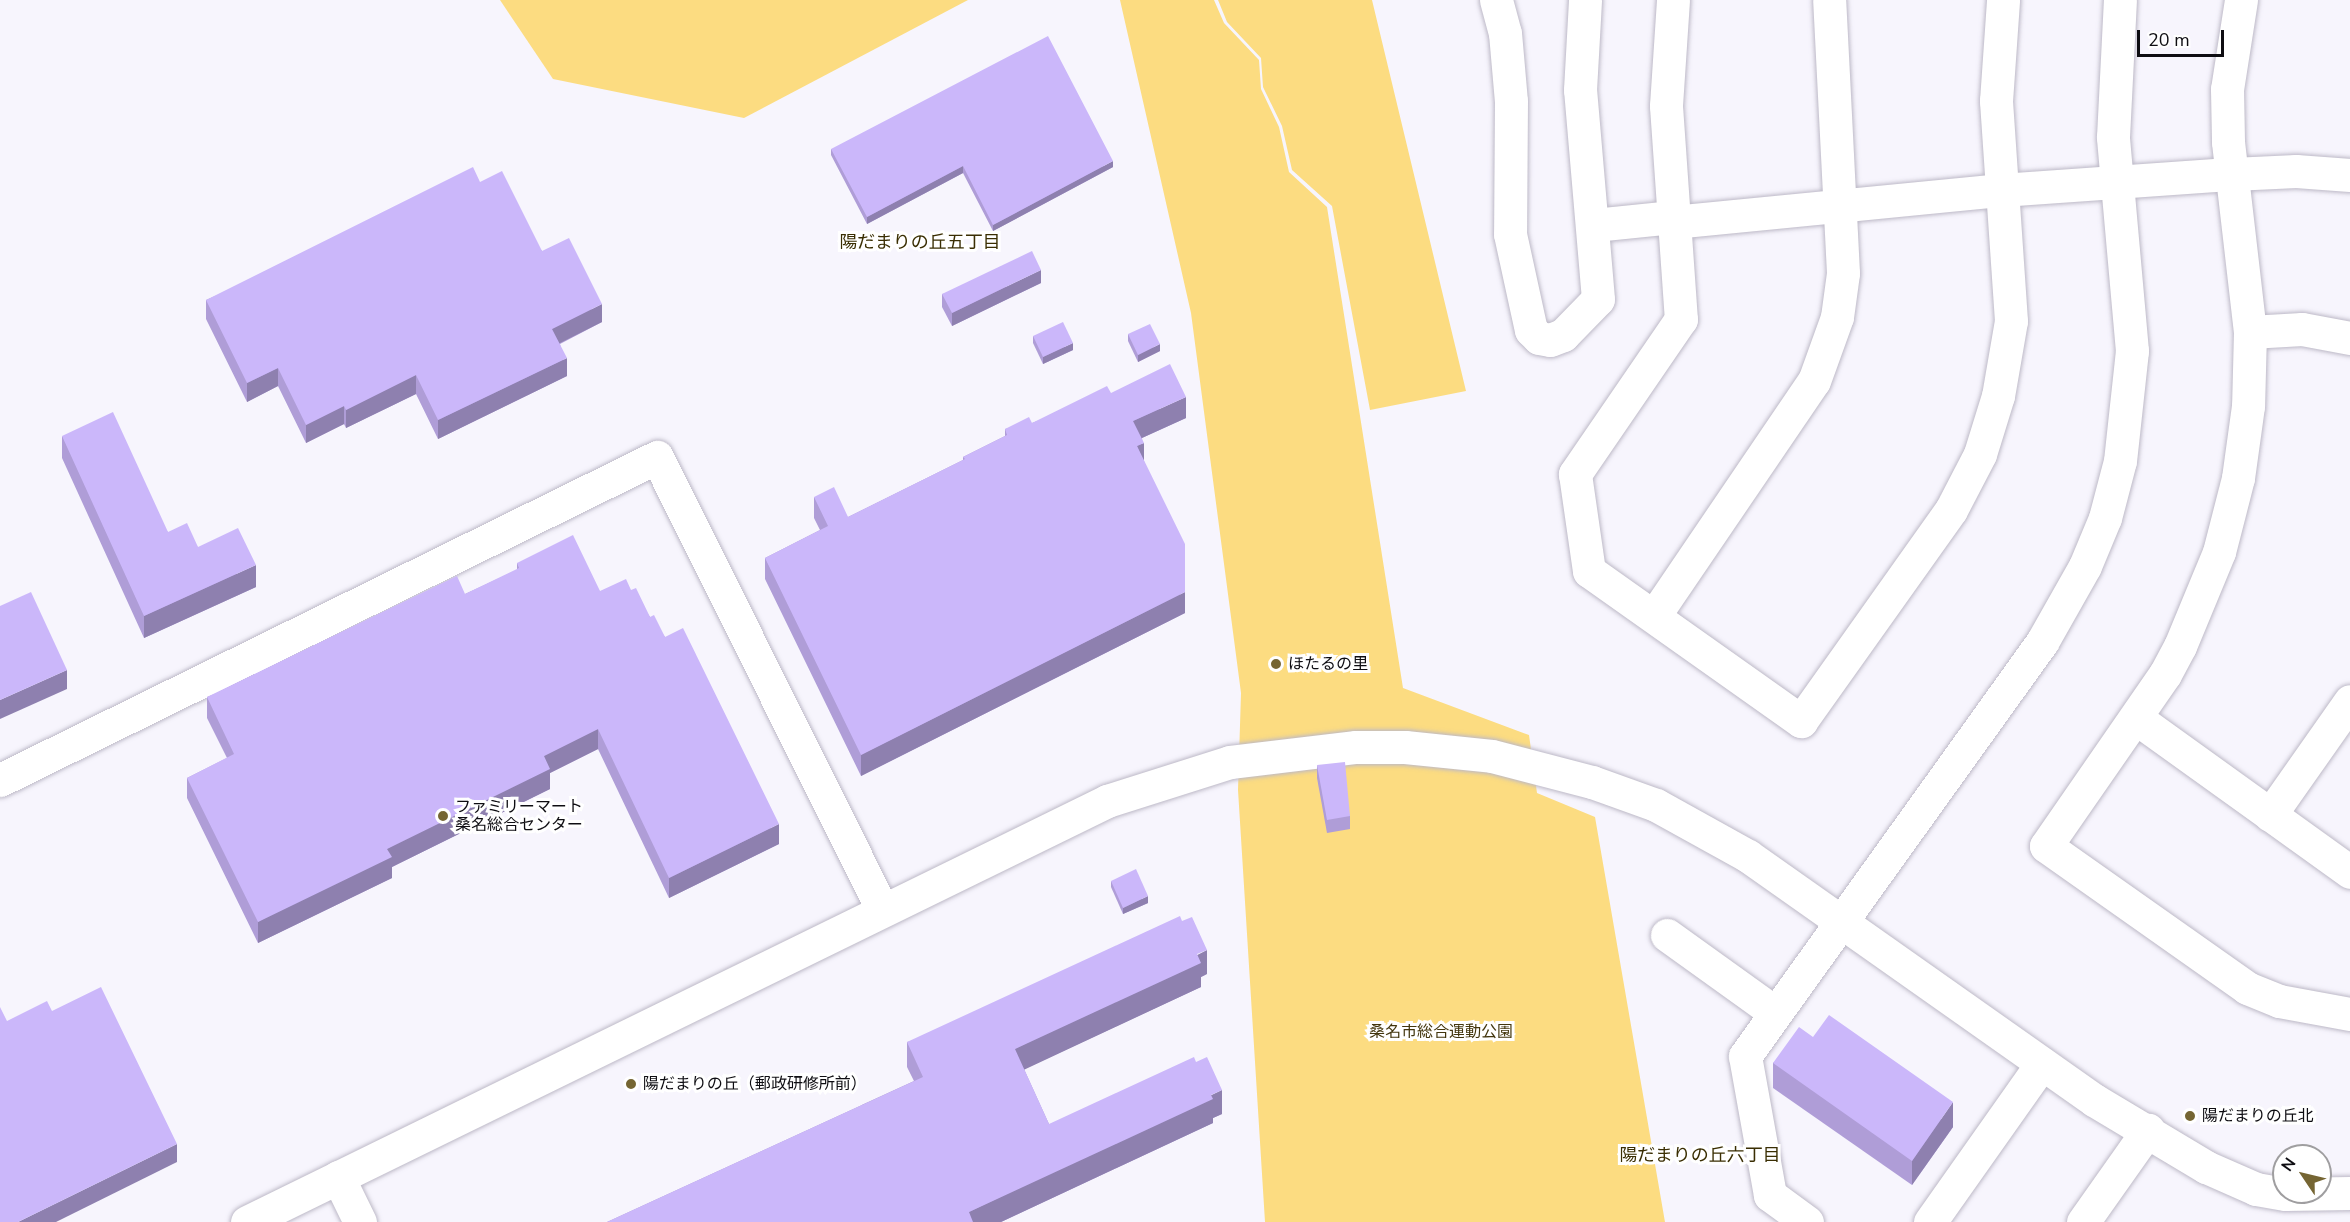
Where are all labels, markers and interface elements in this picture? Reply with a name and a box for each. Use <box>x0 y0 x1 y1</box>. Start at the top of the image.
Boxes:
scale bar <box>2140 18 2227 56</box>
text: 20 m <box>2148 28 2190 52</box>
district label: 陽だまりの丘五丁目 <box>839 231 1001 253</box>
place label: ほたるの里 <box>1288 654 1368 674</box>
marker: ほたるの里 <box>1269 657 1283 671</box>
place label: ファミリーマート 桑名総合センター <box>455 797 583 835</box>
marker: ファミリーマート 桑名総合センター <box>436 809 450 823</box>
park label: 桑名市総合運動公園 <box>1369 1022 1513 1042</box>
place label: 陽だまりの丘（郵政研修所前） <box>643 1074 867 1094</box>
marker: 陽だまりの丘（郵政研修所前） <box>624 1077 638 1091</box>
place label: 陽だまりの丘北 <box>2202 1106 2314 1126</box>
marker: 陽だまりの丘北 <box>2183 1109 2197 1123</box>
district label: 陽だまりの丘六丁目 <box>1619 1144 1781 1166</box>
north arrow <box>2272 1144 2332 1204</box>
text: N <box>2276 1154 2301 1176</box>

